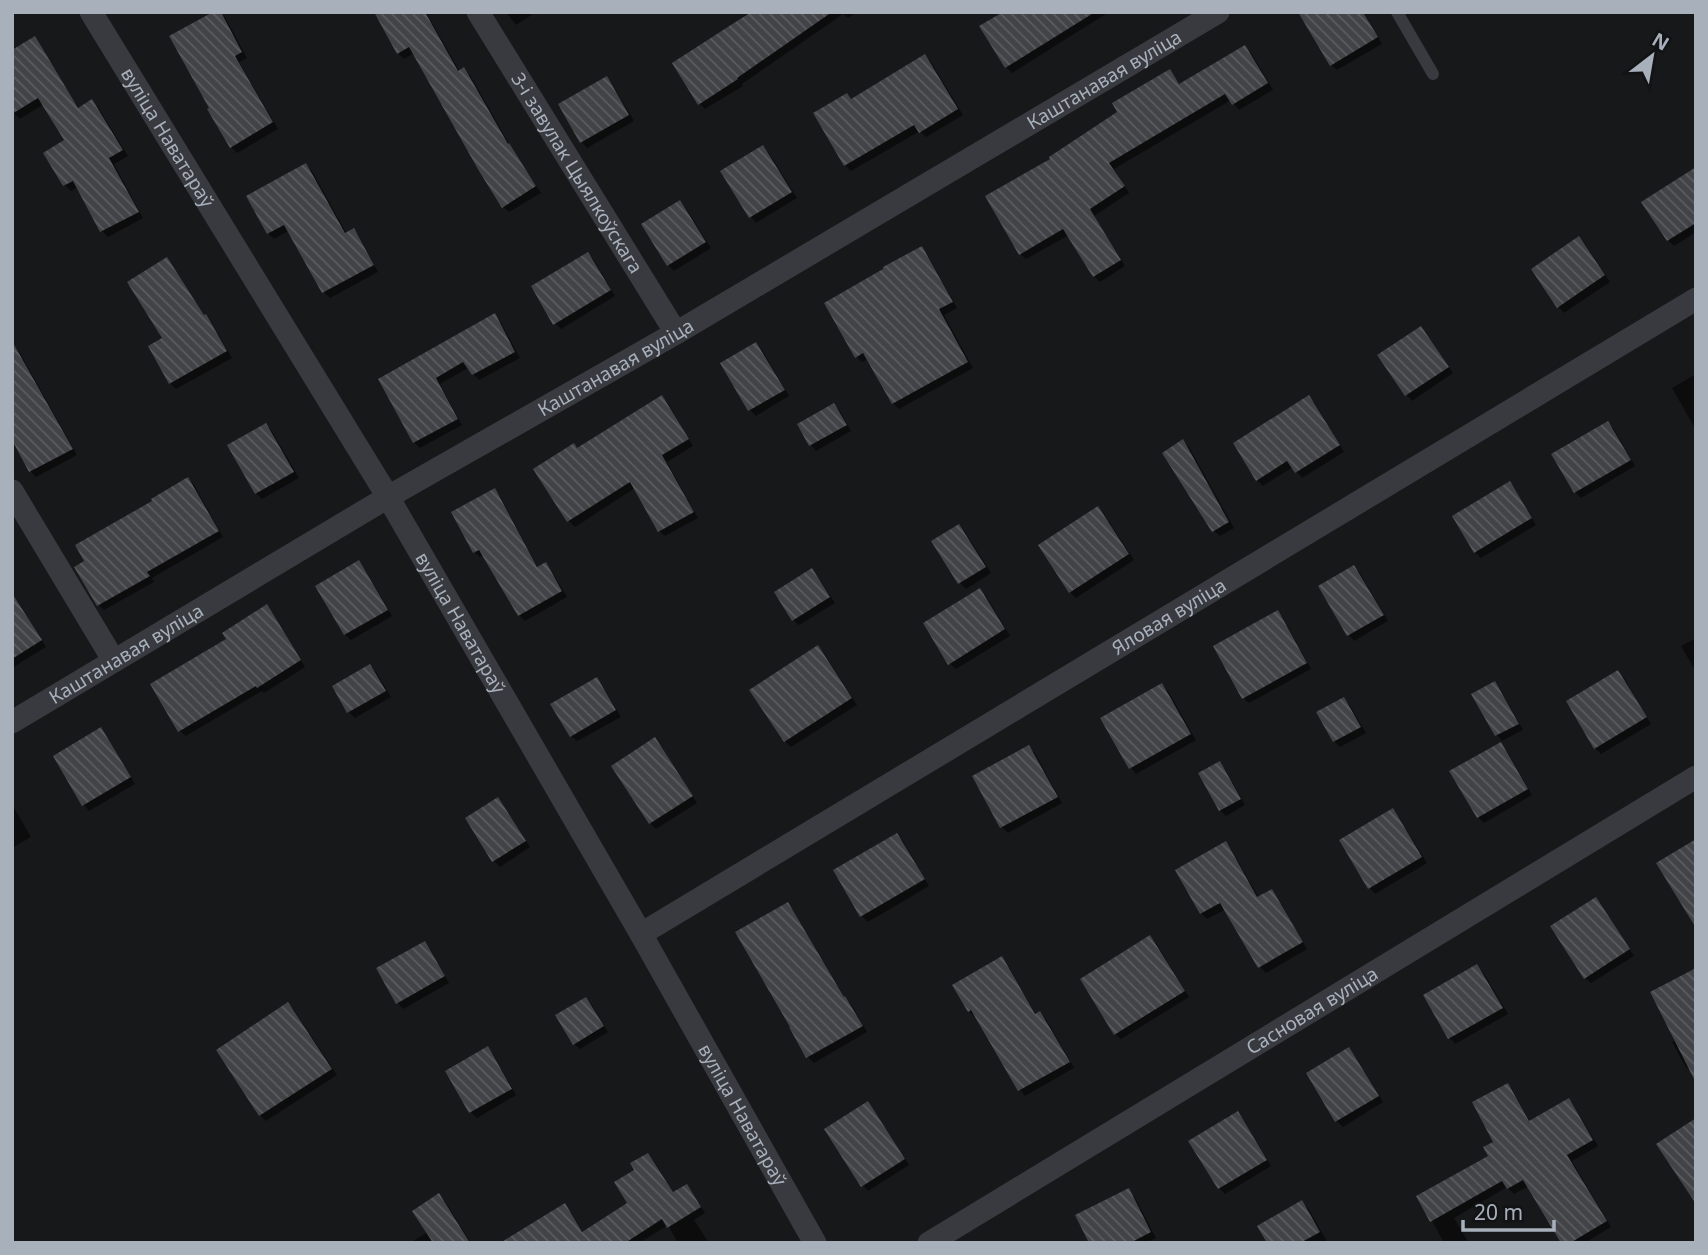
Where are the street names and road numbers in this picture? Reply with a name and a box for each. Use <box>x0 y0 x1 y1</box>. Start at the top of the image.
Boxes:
street label: Каштанавая вуліца <box>1022 24 1186 135</box>
street label: вуліца Наватараў <box>115 63 221 212</box>
street label: 3-і завулак Цыялкоўскага <box>505 68 649 278</box>
street label: Каштанавая вуліца <box>533 313 698 422</box>
street label: вуліца Наватараў <box>410 547 512 698</box>
street label: Яловая вуліца <box>1107 572 1231 661</box>
street label: Каштанавая вуліца <box>44 597 208 710</box>
street label: Сасновая вуліца <box>1241 960 1383 1060</box>
street label: вуліца Наватараў <box>692 1039 793 1191</box>

